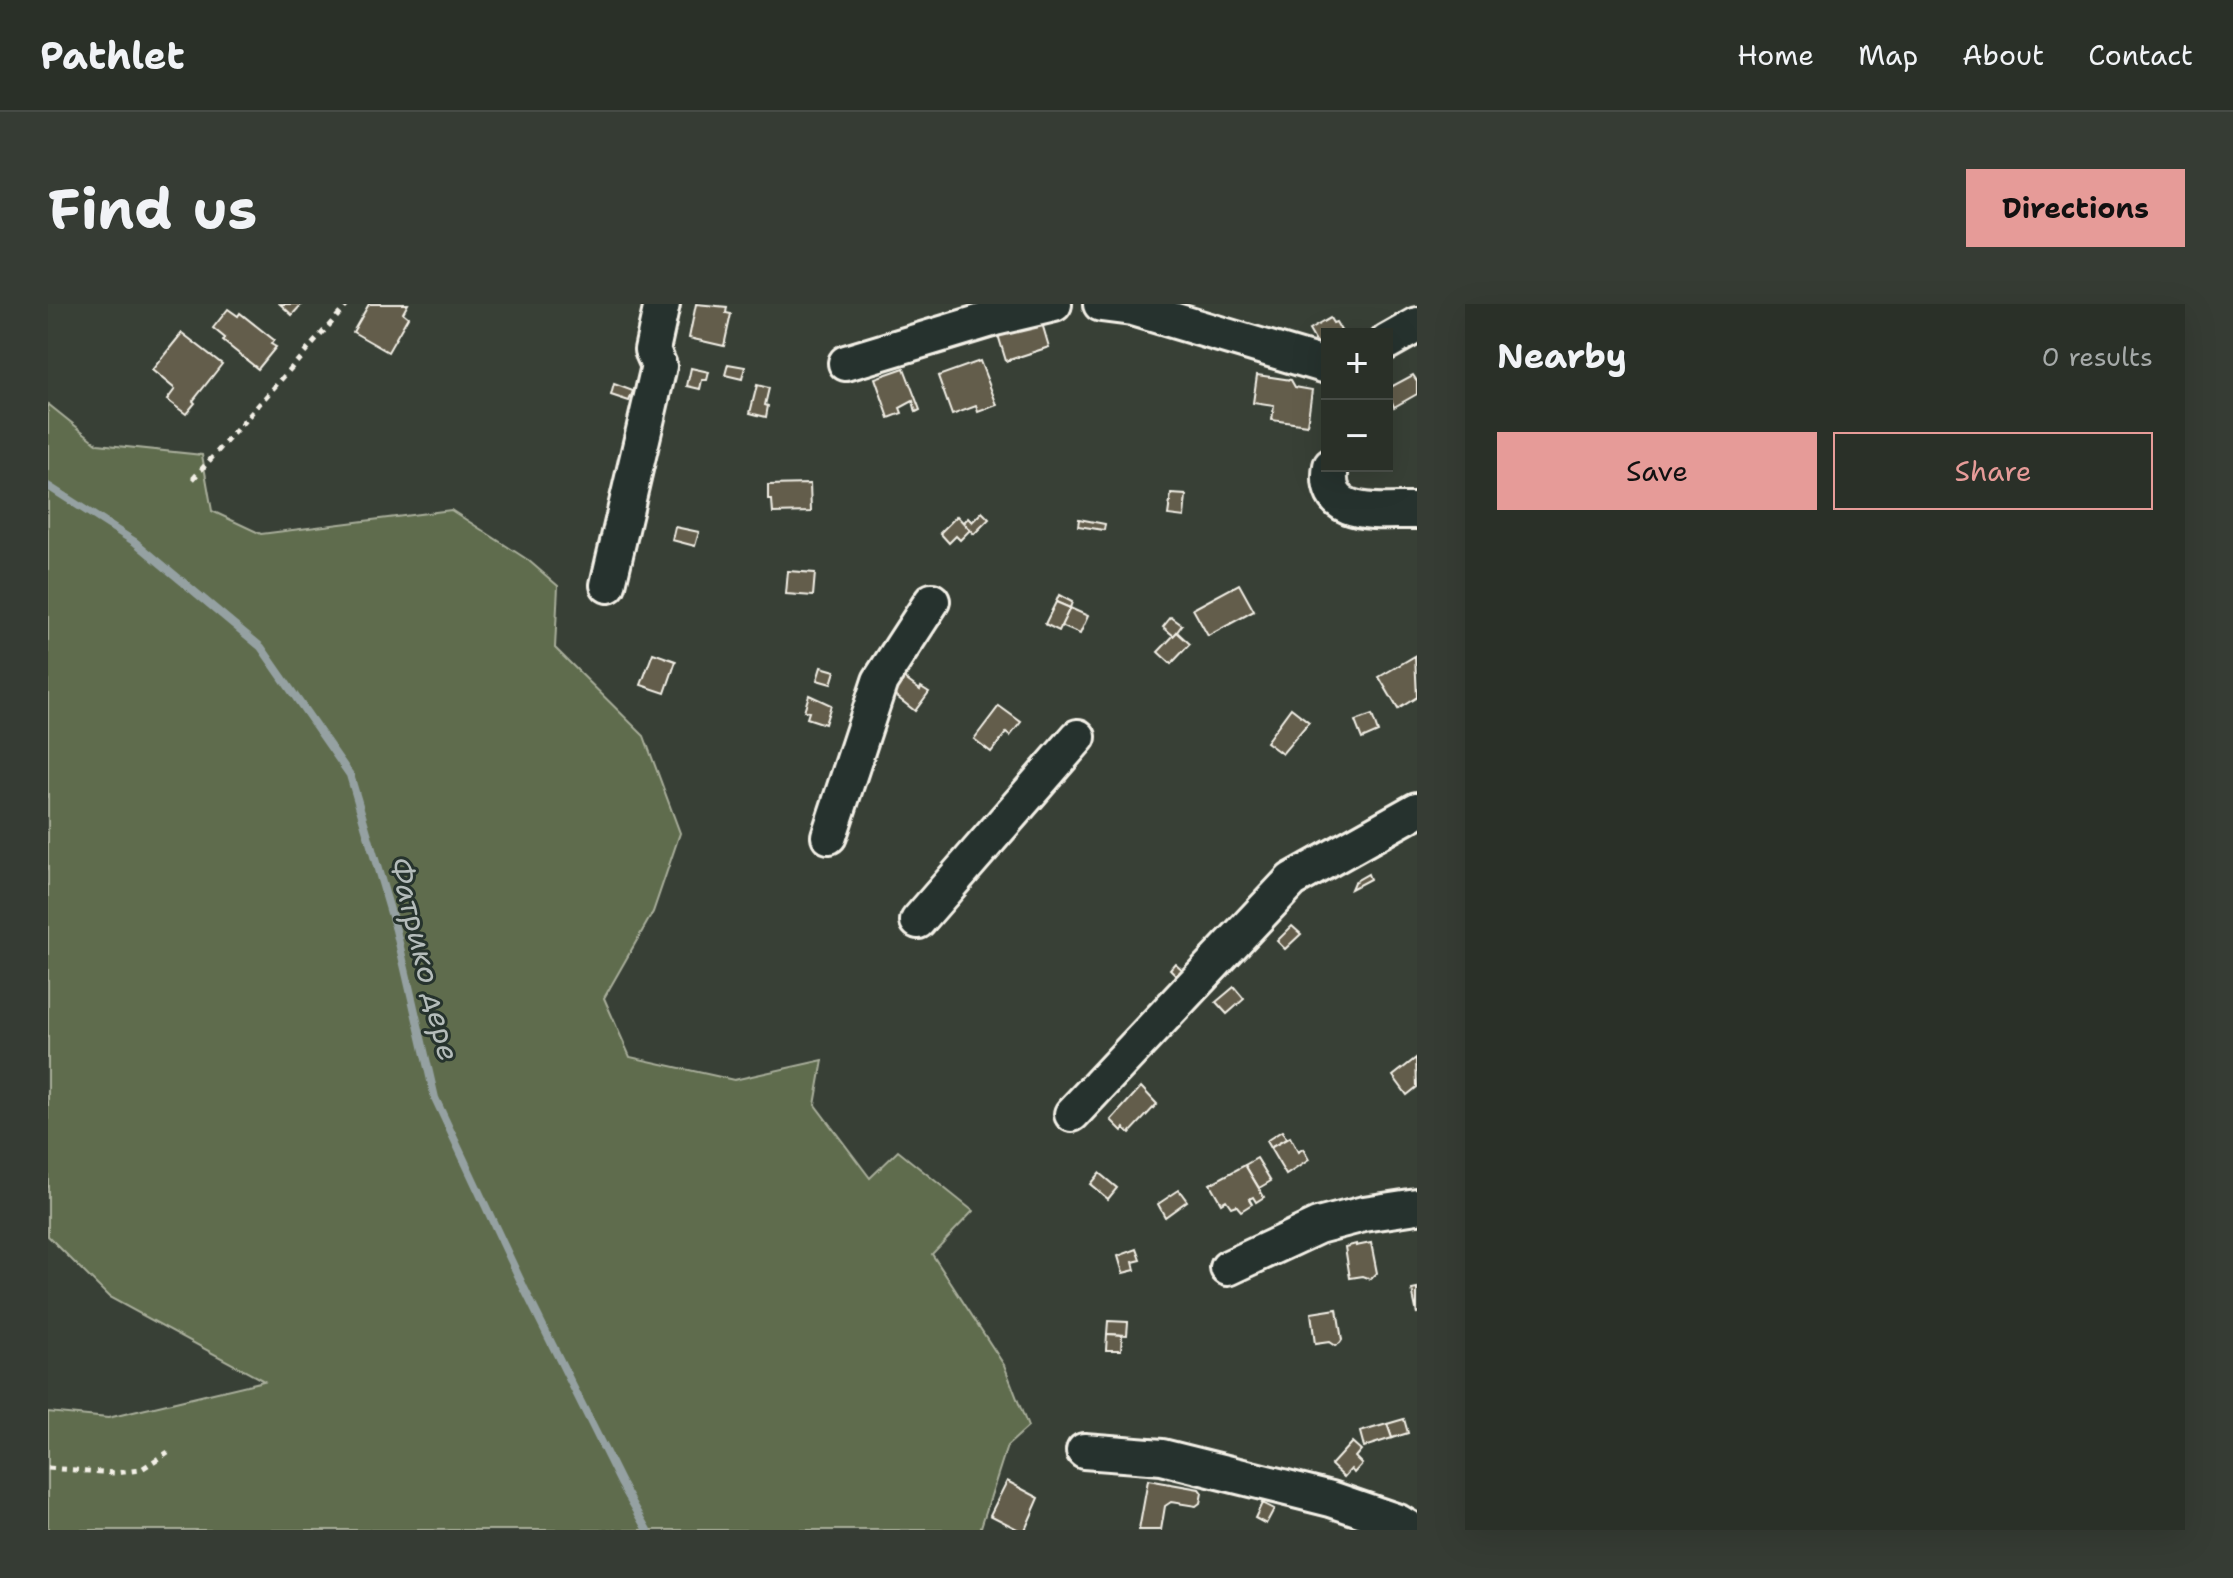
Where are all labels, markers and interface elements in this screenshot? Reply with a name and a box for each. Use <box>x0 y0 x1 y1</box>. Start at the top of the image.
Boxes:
text: Pathlet <box>40 30 185 81</box>
text: Home <box>1737 36 1814 74</box>
text: Map <box>1858 36 1918 74</box>
text: About <box>1962 36 2044 74</box>
text: Contact <box>2088 36 2193 74</box>
button: Directions <box>1966 169 2185 247</box>
text: Find us <box>48 171 257 246</box>
map controls <box>1321 328 1393 472</box>
button: + <box>1321 328 1393 400</box>
text: Nearby <box>1497 333 1627 379</box>
text: 0 results <box>2041 339 2153 374</box>
button: − <box>1321 400 1393 472</box>
button: Save <box>1497 432 1817 510</box>
button: Share <box>1833 432 2153 510</box>
water label: Фатрико дере <box>379 853 470 1065</box>

